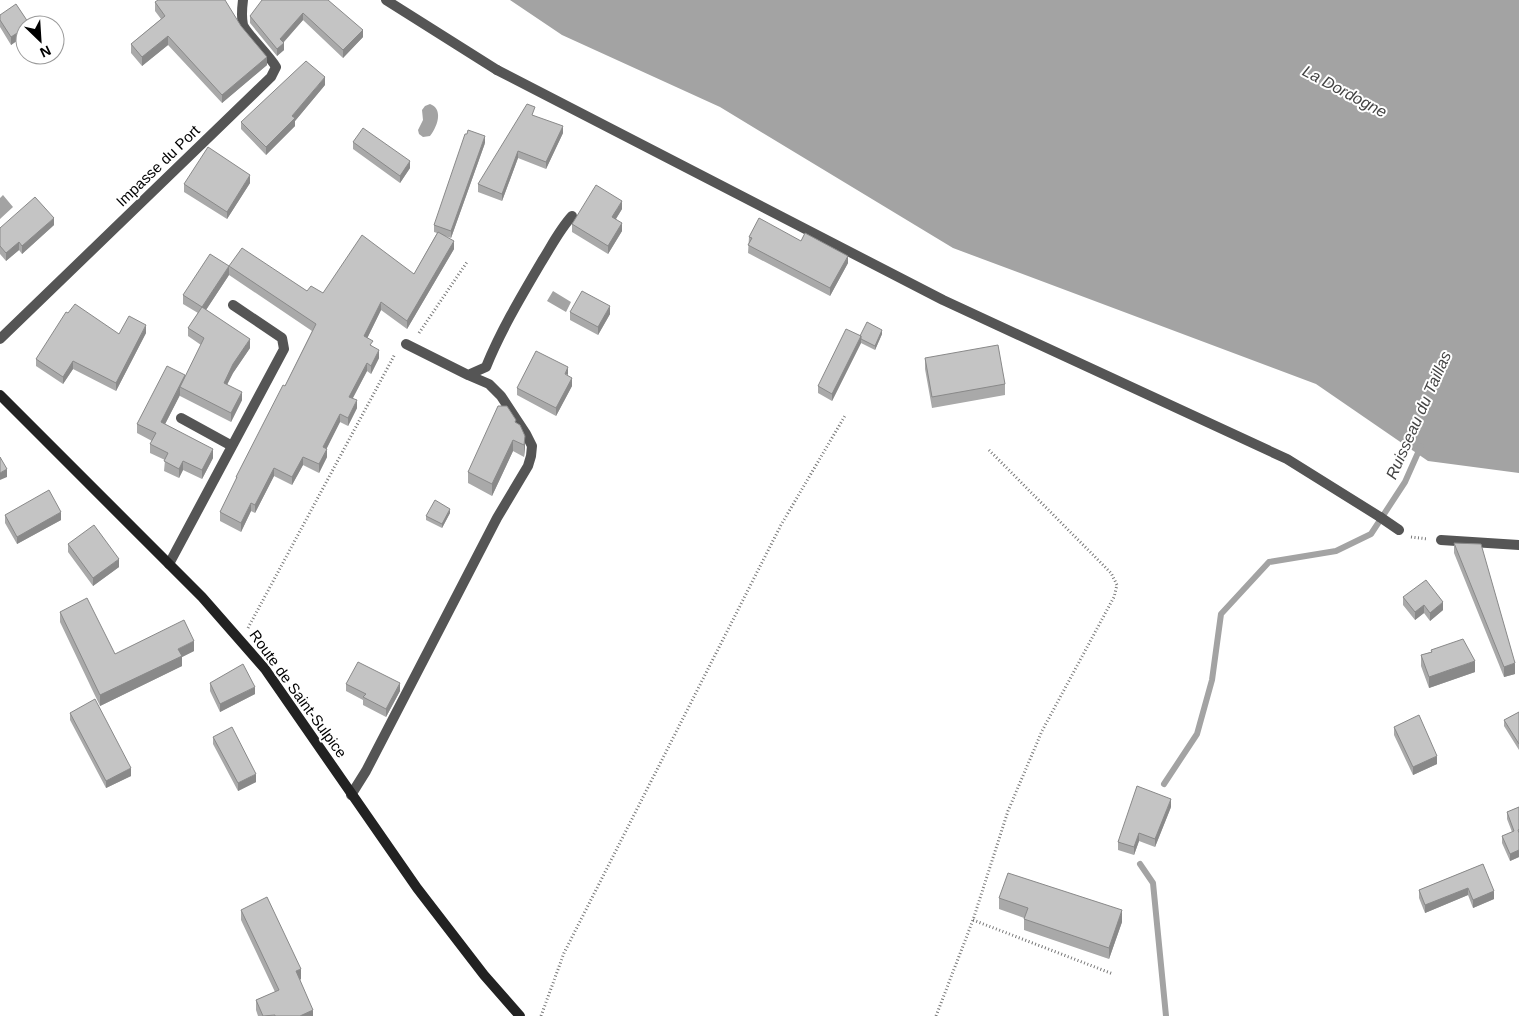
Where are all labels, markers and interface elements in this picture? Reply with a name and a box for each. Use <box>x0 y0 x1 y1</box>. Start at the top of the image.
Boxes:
north arrow <box>15 15 65 65</box>
text: N <box>38 42 53 61</box>
water label: La Dordogne <box>1300 62 1390 121</box>
street label: Impasse du Port <box>112 121 203 210</box>
water label: Ruisseau du Taillas <box>1383 349 1454 482</box>
street label: Route de Saint-Sulpice <box>246 627 350 761</box>

